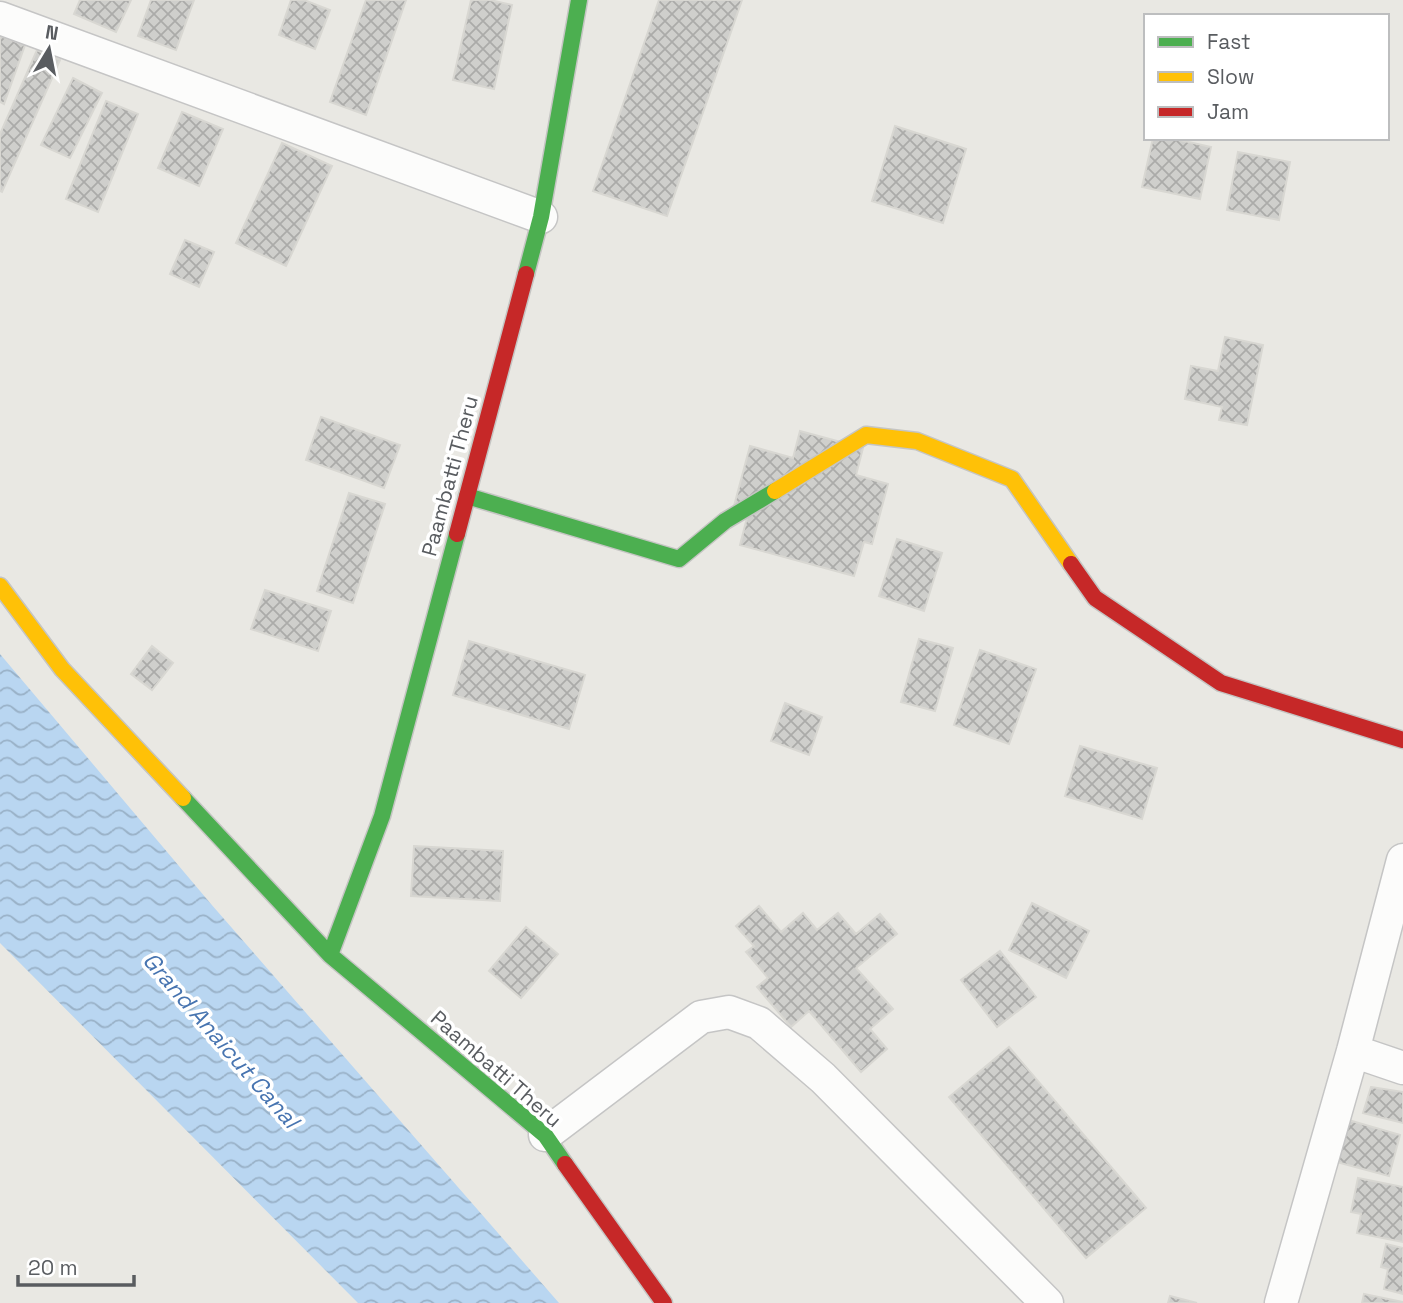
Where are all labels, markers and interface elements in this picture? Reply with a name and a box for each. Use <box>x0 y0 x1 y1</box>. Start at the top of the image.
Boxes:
north arrow <box>14 14 84 84</box>
legend <box>1144 14 1389 140</box>
text: N <box>43 19 60 46</box>
text: Fast <box>1207 28 1251 55</box>
text: Slow <box>1207 63 1255 90</box>
text: Jam <box>1207 98 1249 125</box>
street label: Paambatti Theru <box>415 393 484 559</box>
water label: Grand Anaicut Canal <box>136 946 307 1136</box>
street label: Paambatti Theru <box>425 1004 567 1133</box>
scale bar <box>18 1244 133 1288</box>
text: 20 m <box>28 1254 78 1281</box>

